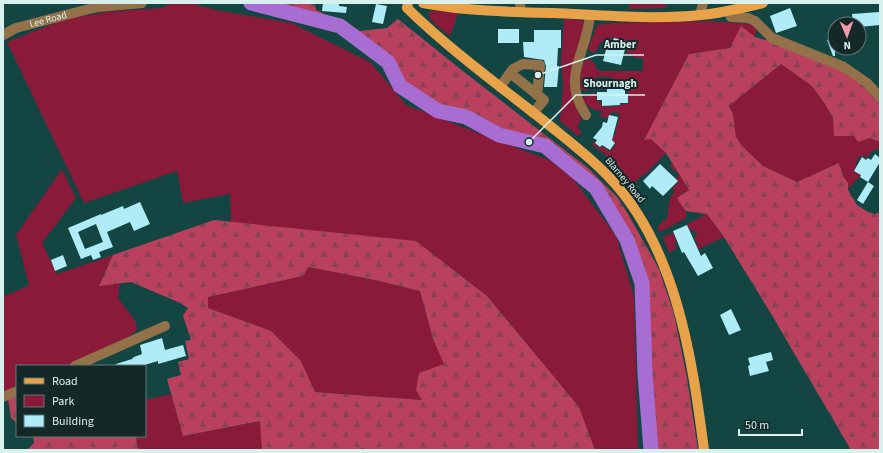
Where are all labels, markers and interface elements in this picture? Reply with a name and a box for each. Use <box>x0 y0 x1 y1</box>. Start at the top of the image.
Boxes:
street label: Lee Road <box>28 8 68 31</box>
north arrow <box>827 16 867 56</box>
callout: Amber <box>596 32 644 55</box>
text: Amber <box>603 37 637 52</box>
text: N <box>843 38 851 53</box>
callout: Shournagh <box>576 72 645 95</box>
text: Shournagh <box>583 76 637 91</box>
street label: Blarney Road <box>602 154 648 206</box>
legend <box>16 365 146 437</box>
text: Road <box>52 373 78 390</box>
text: Park <box>52 393 74 410</box>
scale bar <box>739 411 802 437</box>
text: Building <box>52 413 94 430</box>
text: 50 m <box>745 417 769 434</box>

